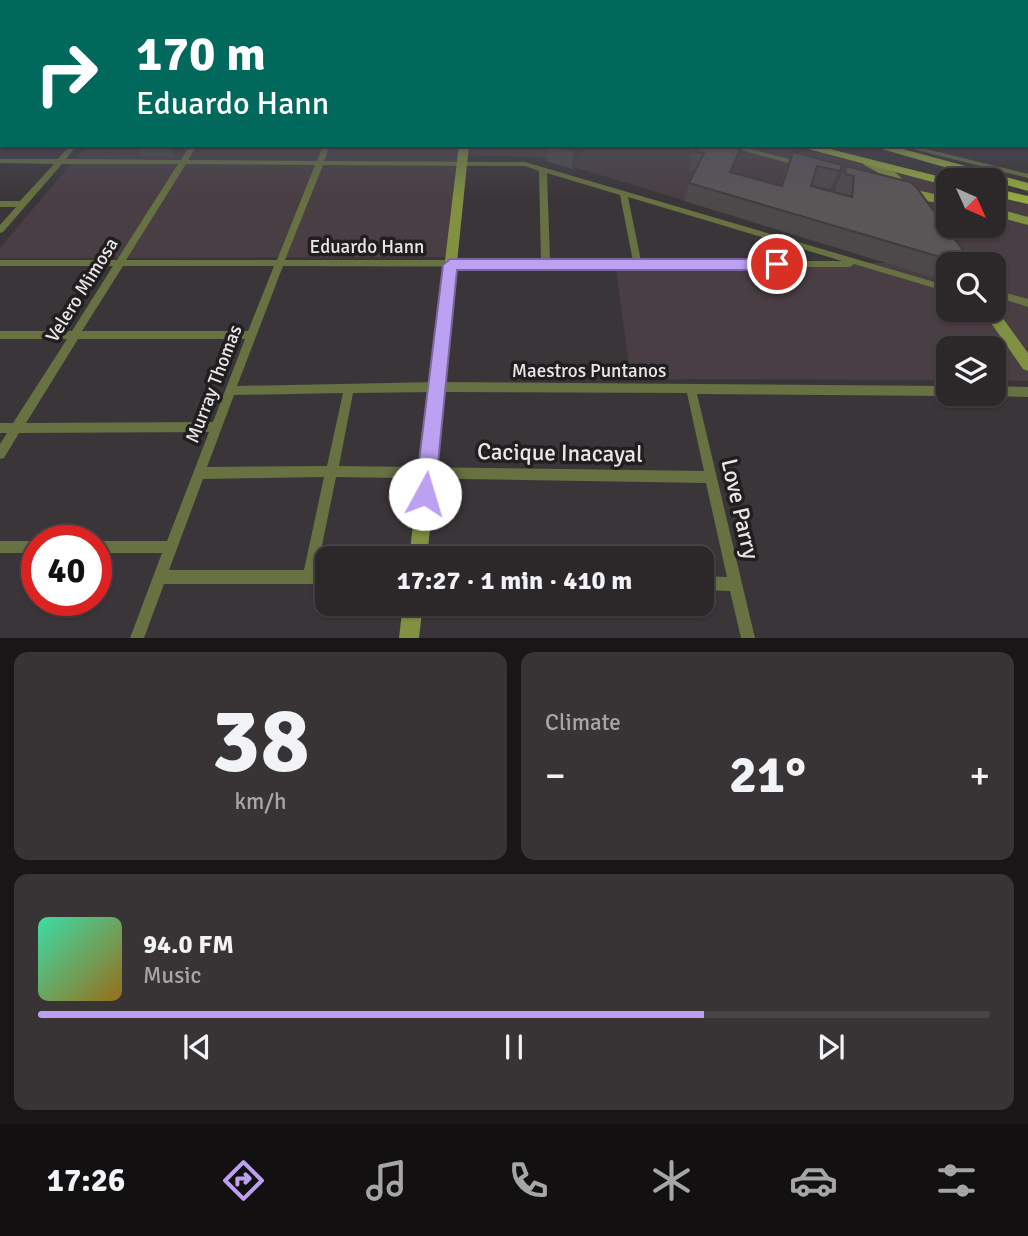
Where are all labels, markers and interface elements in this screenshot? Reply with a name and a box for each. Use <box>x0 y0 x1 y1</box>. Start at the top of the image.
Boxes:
text: 170 m <box>136 24 266 84</box>
icon: right <box>21 28 112 119</box>
text: Eduardo Hann <box>136 84 329 123</box>
north arrow <box>936 168 1006 238</box>
map controls <box>936 168 1006 406</box>
street label: Velero Mimosa <box>40 233 124 347</box>
pin <box>747 234 807 294</box>
street label: Eduardo Hann <box>310 235 424 259</box>
icon: arrive <box>758 245 796 283</box>
button: search <box>936 252 1006 322</box>
street label: Murray Thomas <box>180 321 248 447</box>
button: layers <box>936 336 1006 406</box>
street label: Maestros Puntanos <box>512 359 666 383</box>
street label: Cacique Inacayal <box>477 437 643 469</box>
street label: Love Parry <box>714 456 766 562</box>
position arrow <box>388 457 462 531</box>
speed limit sign: 40 <box>21 525 112 616</box>
text: 17:27 · 1 min · 410 m <box>397 565 632 597</box>
text: 38 <box>211 685 310 798</box>
text: Climate <box>545 708 621 737</box>
text: 21° <box>729 743 806 807</box>
text: − <box>545 752 566 799</box>
text: + <box>969 752 990 799</box>
text: km/h <box>234 787 287 816</box>
text: 94.0 FM <box>143 929 234 961</box>
text: Music <box>143 961 201 990</box>
icon: previous <box>178 1028 216 1066</box>
icon: pause <box>495 1028 533 1066</box>
icon: next <box>812 1028 850 1066</box>
icon: directions <box>219 1156 268 1205</box>
icon: music <box>362 1156 411 1205</box>
icon: phone <box>504 1156 553 1205</box>
icon: climate <box>647 1156 696 1205</box>
icon: car <box>789 1156 838 1205</box>
icon: filters <box>932 1156 981 1205</box>
text: 17:26 <box>47 1161 125 1200</box>

